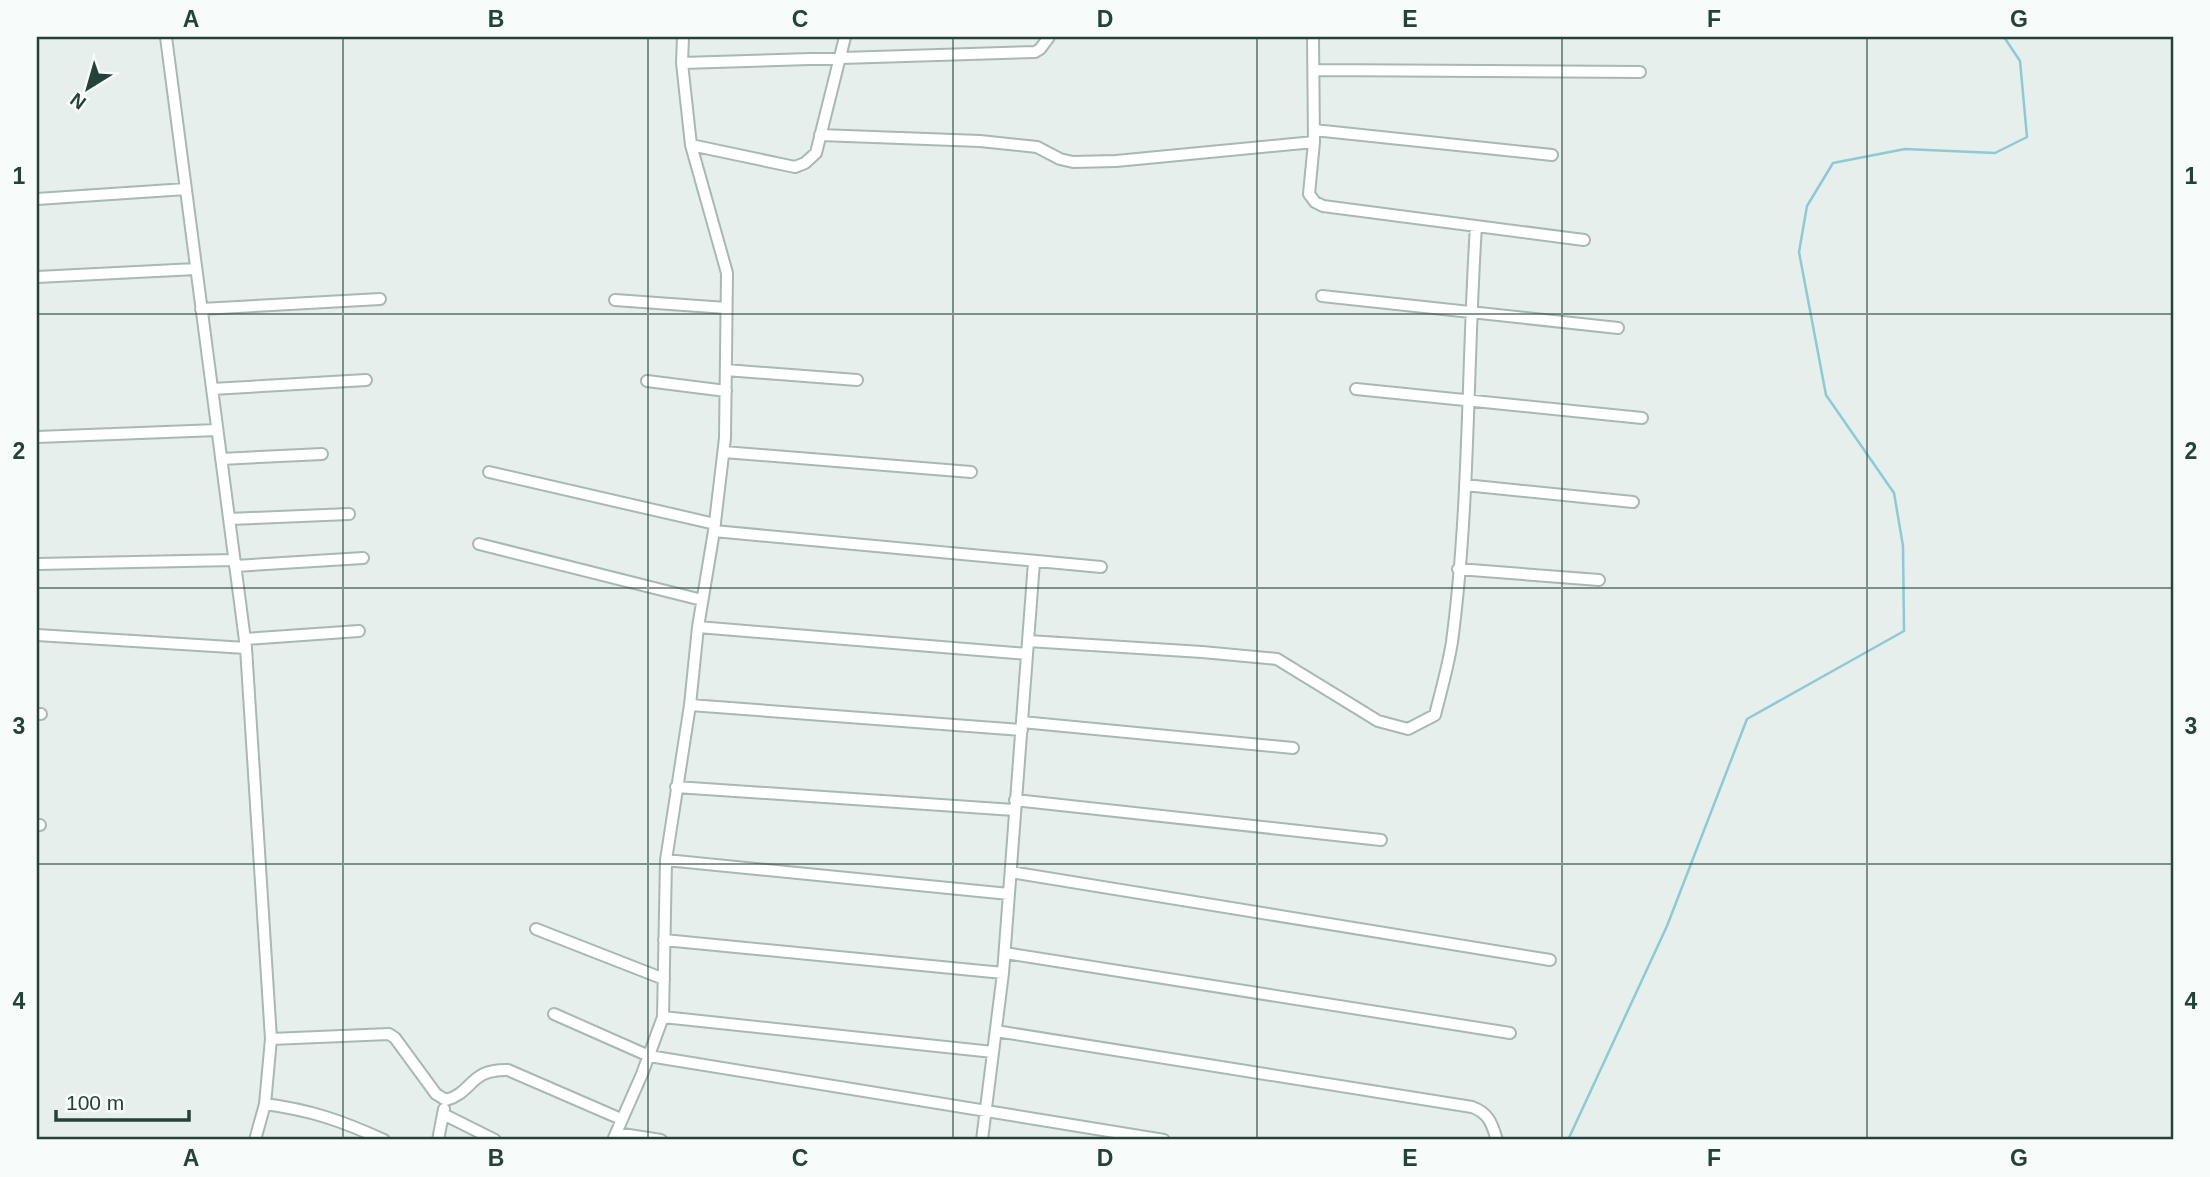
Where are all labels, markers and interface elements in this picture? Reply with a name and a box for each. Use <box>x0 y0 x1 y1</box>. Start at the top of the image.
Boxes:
text: A <box>183 6 199 32</box>
text: B <box>488 6 504 32</box>
text: C <box>792 6 808 32</box>
text: D <box>1097 6 1113 32</box>
text: E <box>1402 6 1418 32</box>
text: F <box>1707 6 1721 32</box>
text: G <box>2010 6 2028 32</box>
north arrow <box>52 52 122 122</box>
text: N <box>66 89 90 114</box>
text: 1 <box>13 163 26 189</box>
text: 1 <box>2185 163 2198 189</box>
text: 2 <box>13 438 25 464</box>
text: 2 <box>2185 438 2197 464</box>
text: 3 <box>13 713 25 739</box>
text: 3 <box>2185 713 2197 739</box>
text: 4 <box>13 988 26 1014</box>
text: 4 <box>2185 988 2198 1014</box>
scale bar <box>56 1079 189 1123</box>
text: 100 m <box>66 1091 124 1114</box>
text: A <box>183 1145 199 1171</box>
text: B <box>488 1145 504 1171</box>
text: C <box>792 1145 808 1171</box>
text: D <box>1097 1145 1113 1171</box>
text: E <box>1402 1145 1418 1171</box>
text: F <box>1707 1145 1721 1171</box>
text: G <box>2010 1145 2028 1171</box>

